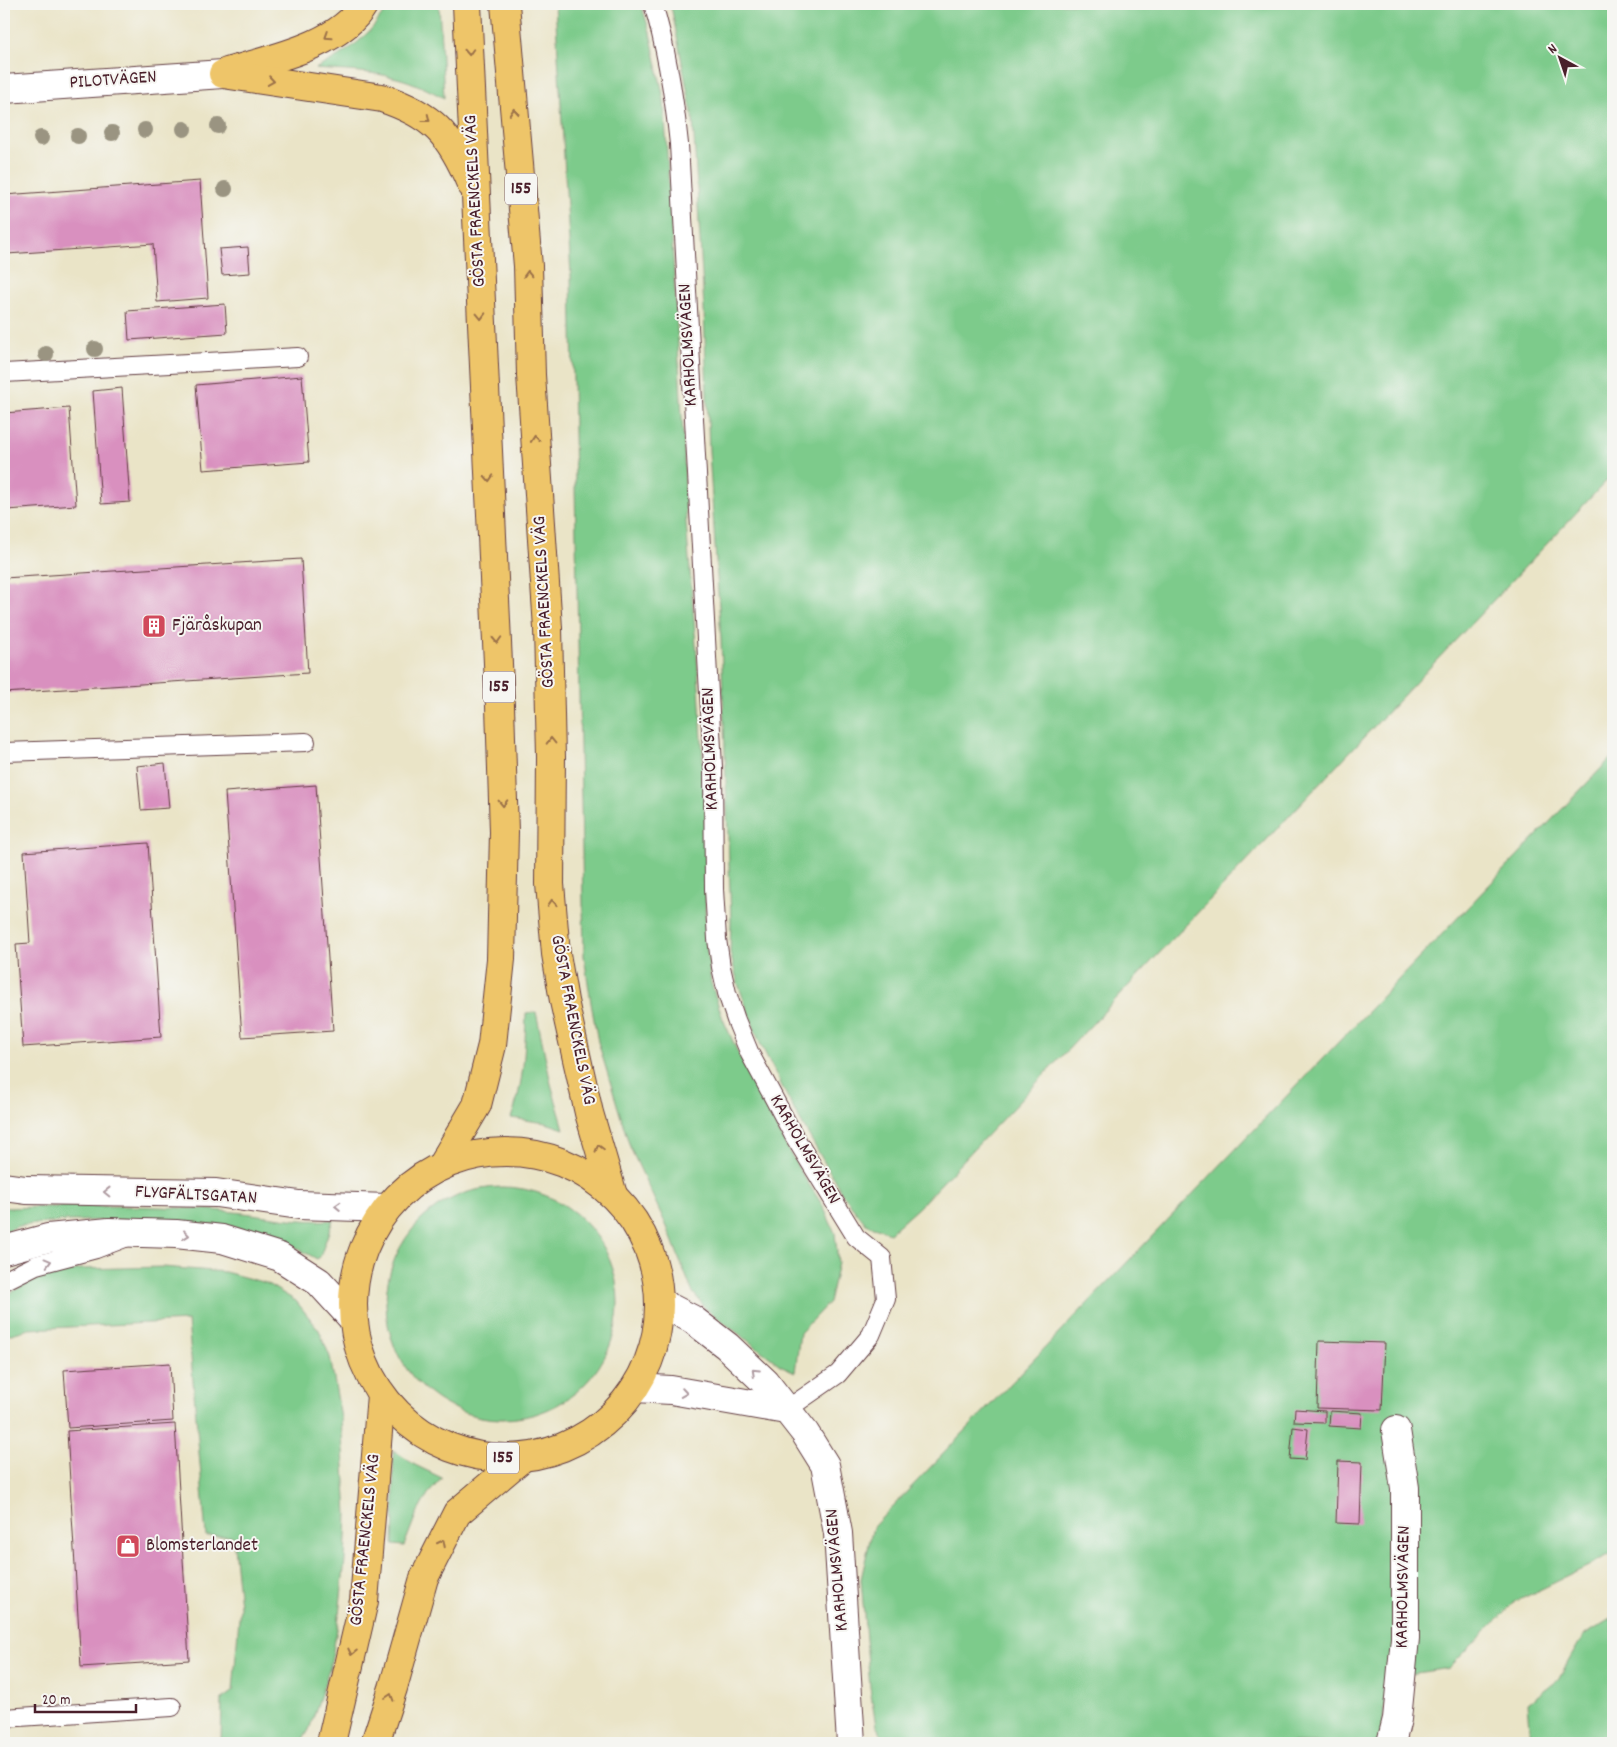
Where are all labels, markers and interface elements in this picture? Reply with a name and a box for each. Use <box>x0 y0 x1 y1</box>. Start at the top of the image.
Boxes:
one-way arrow <box>324 30 333 40</box>
north arrow <box>1534 32 1584 82</box>
text: N <box>1544 40 1562 59</box>
one-way arrow <box>463 49 474 57</box>
street label: PILOTVÄGEN <box>68 64 158 98</box>
one-way arrow <box>266 76 275 86</box>
one-way arrow <box>509 108 520 116</box>
one-way arrow <box>421 113 431 122</box>
street label: GÖSTA FRAENCKELS VÄG <box>458 114 494 288</box>
road number: 155 <box>505 173 537 204</box>
one-way arrow <box>523 270 534 278</box>
street label: KARHOLMSVÄGEN <box>672 283 706 407</box>
one-way arrow <box>476 312 487 320</box>
one-way arrow <box>529 434 540 442</box>
one-way arrow <box>483 474 494 482</box>
street label: GÖSTA FRAENCKELS VÄG <box>527 515 563 689</box>
building icon: Fjäråskupan <box>141 613 167 639</box>
place label: Fjäråskupan <box>172 613 262 640</box>
one-way arrow <box>492 637 502 645</box>
road number: 155 <box>483 672 515 702</box>
street label: KARHOLMSVÄGEN <box>695 687 727 811</box>
one-way arrow <box>545 736 556 744</box>
one-way arrow <box>498 799 508 807</box>
one-way arrow <box>546 899 557 907</box>
street label: GÖSTA FRAENCKELS VÄG <box>542 933 602 1107</box>
street label: KARHOLMSVÄGEN <box>762 1090 846 1210</box>
one-way arrow <box>595 1144 605 1152</box>
street label: FLYGFÄLTSGATAN <box>134 1179 258 1213</box>
one-way arrow <box>102 1187 110 1197</box>
one-way arrow <box>334 1201 342 1211</box>
one-way arrow <box>182 1229 190 1240</box>
one-way arrow <box>44 1257 53 1268</box>
one-way arrow <box>752 1369 761 1378</box>
one-way arrow <box>679 1387 688 1397</box>
road number: 155 <box>487 1442 519 1474</box>
street label: GÖSTA FRAENCKELS VÄG <box>344 1453 388 1627</box>
street label: KARHOLMSVÄGEN <box>819 1508 857 1632</box>
street label: KARHOLMSVÄGEN <box>1389 1525 1419 1649</box>
shop icon: Blomsterlandet <box>115 1533 141 1559</box>
place label: Blomsterlandet <box>146 1533 258 1560</box>
one-way arrow <box>436 1540 446 1549</box>
one-way arrow <box>347 1647 358 1656</box>
scale bar <box>35 1682 136 1714</box>
text: 20 m <box>42 1690 70 1712</box>
one-way arrow <box>384 1693 394 1702</box>

